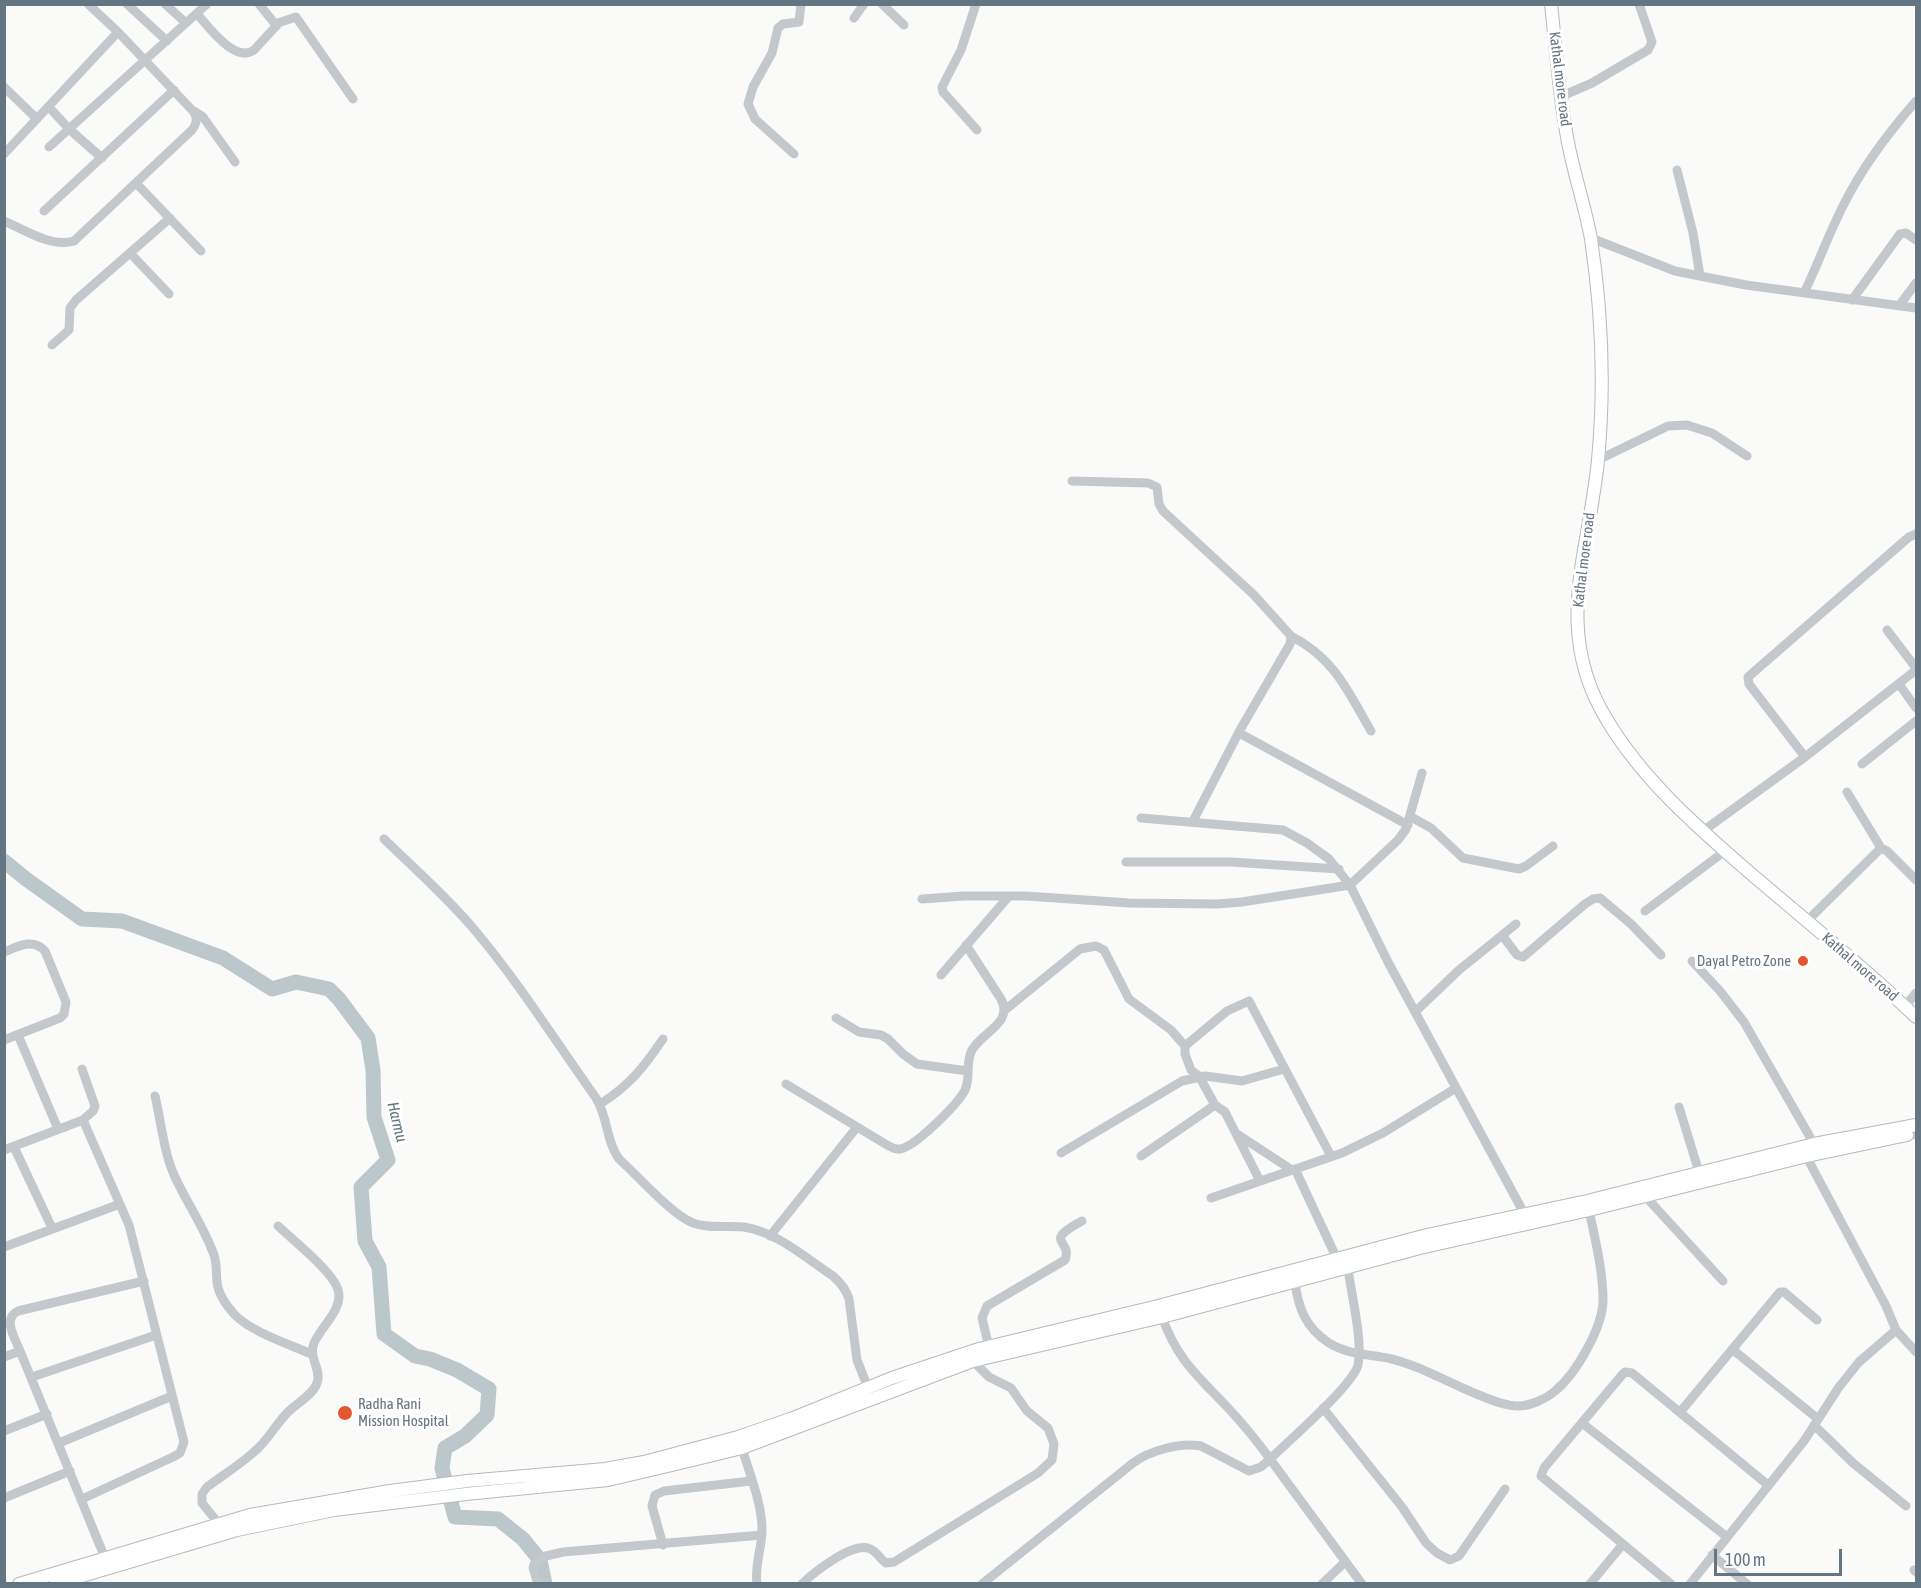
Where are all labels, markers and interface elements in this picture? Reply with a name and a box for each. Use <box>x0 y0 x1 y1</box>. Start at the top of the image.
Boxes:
street label: Kathal more road <box>1545 31 1575 127</box>
street label: Kathal more road <box>1569 512 1599 608</box>
street label: Kathal more road <box>1818 929 1902 1005</box>
place label: Dayal Petro Zone <box>1697 952 1791 970</box>
marker: Dayal Petro Zone <box>1796 954 1810 968</box>
water label: Harmu <box>383 1100 411 1144</box>
place label: Radha Rani Mission Hospital <box>358 1395 449 1430</box>
marker: Radha Rani Mission Hospital <box>336 1404 354 1422</box>
scale bar <box>1717 1537 1844 1575</box>
text: 100 m <box>1725 1549 1766 1570</box>

